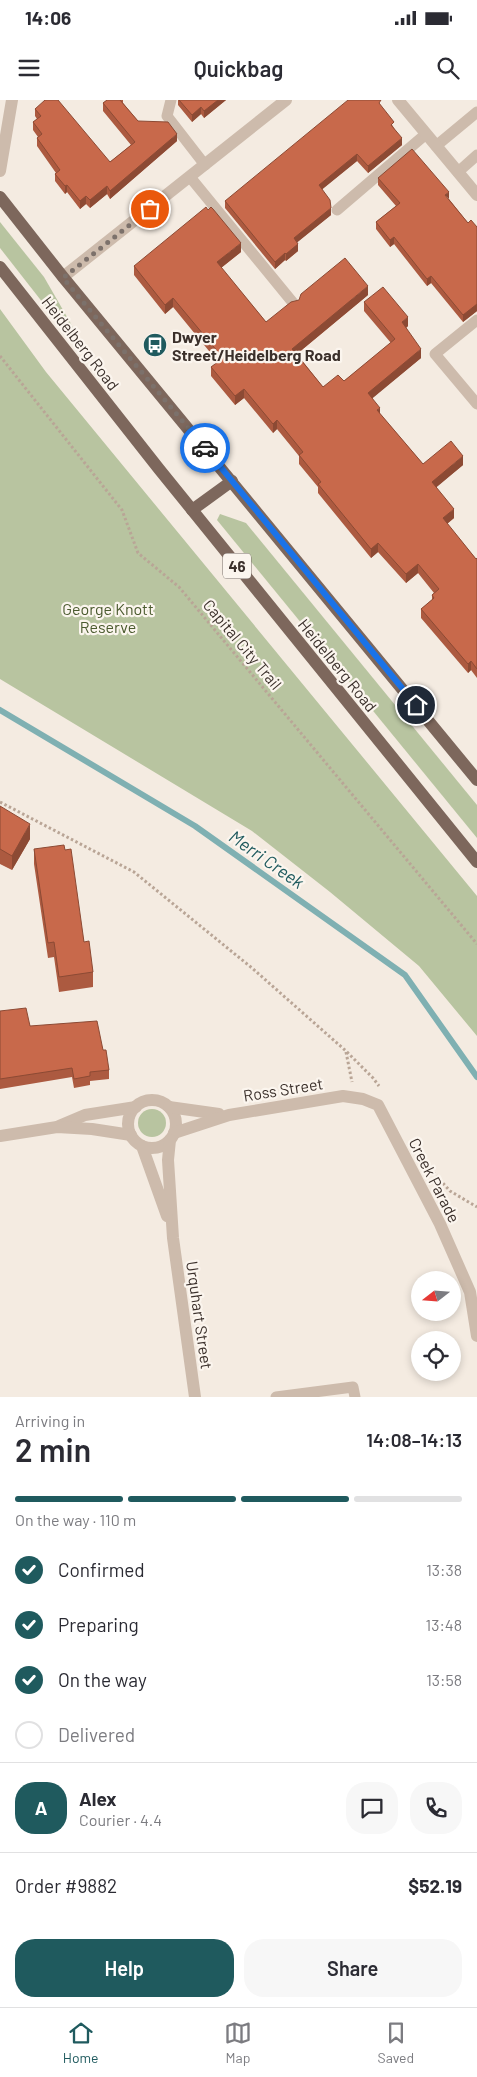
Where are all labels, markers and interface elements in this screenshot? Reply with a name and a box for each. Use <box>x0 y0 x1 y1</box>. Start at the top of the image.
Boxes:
text: 14:06 <box>25 6 71 29</box>
icon: menu <box>15 54 43 82</box>
icon: search <box>434 54 462 82</box>
text: Quickbag <box>194 55 283 81</box>
pin <box>129 188 171 230</box>
icon: bag <box>136 195 164 223</box>
street label: Heidelberg Road <box>38 292 124 394</box>
place label: Dwyer Street/Heidelberg Road <box>172 327 341 364</box>
bus stop icon: Dwyer Street/Heidelberg Road <box>142 332 168 358</box>
courier <box>180 423 230 473</box>
icon: car <box>191 434 219 462</box>
road number: 46 <box>223 554 251 578</box>
street label: Capital City Trail <box>200 595 286 693</box>
park label: George Knott Reserve <box>62 599 154 636</box>
street label: Heidelberg Road <box>295 615 381 715</box>
pin <box>395 684 437 726</box>
icon: home <box>402 691 430 719</box>
water label: Merri Creek <box>225 825 309 893</box>
street label: Ross Street <box>242 1073 324 1105</box>
street label: Creek Parade <box>406 1134 464 1226</box>
street label: Urquhart Street <box>183 1260 217 1370</box>
north arrow <box>411 1271 461 1321</box>
map controls <box>411 1271 461 1381</box>
button: locate <box>411 1331 461 1381</box>
text: Arriving in <box>15 1411 85 1430</box>
text: 14:08–14:13 <box>366 1428 462 1451</box>
text: 2 min <box>15 1430 91 1468</box>
text: On the way · 110 m <box>15 1510 136 1529</box>
icon: check <box>15 1556 43 1584</box>
text: Confirmed <box>58 1558 145 1581</box>
text: 13:38 <box>426 1560 462 1579</box>
icon: check <box>15 1611 43 1639</box>
text: Preparing <box>58 1613 139 1636</box>
text: 13:48 <box>426 1615 462 1634</box>
icon: check <box>15 1666 43 1694</box>
text: On the way <box>58 1668 147 1691</box>
text: 13:58 <box>426 1670 462 1689</box>
text: Delivered <box>58 1723 135 1746</box>
button: chat <box>346 1782 398 1834</box>
button: phone <box>410 1782 462 1834</box>
text: Alex <box>79 1787 117 1810</box>
text: A <box>35 1796 47 1819</box>
text: Courier · 4.4 <box>79 1810 162 1829</box>
text: Order #9882 <box>15 1874 117 1897</box>
text: $52.19 <box>408 1874 462 1897</box>
button: Help <box>15 1939 234 1997</box>
button: Share <box>244 1939 462 1997</box>
tab: Home <box>63 2019 98 2066</box>
tab: Map <box>224 2019 252 2066</box>
tab: Saved <box>377 2019 414 2066</box>

